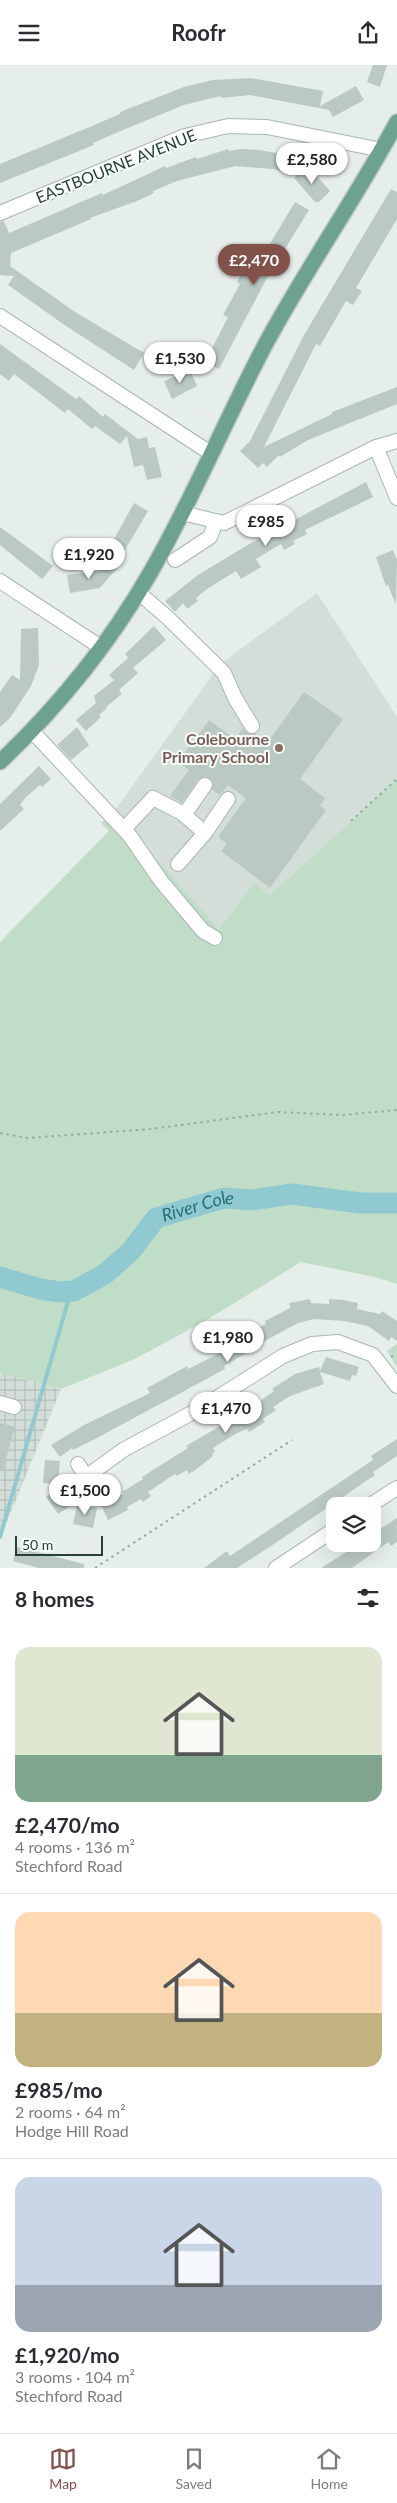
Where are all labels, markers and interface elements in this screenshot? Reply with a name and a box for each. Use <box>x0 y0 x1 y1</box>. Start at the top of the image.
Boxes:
icon: menu <box>15 19 43 47</box>
text: Roofr <box>171 19 226 46</box>
icon: share <box>354 19 382 47</box>
street label: EASTBOURNE AVENUE <box>33 125 199 206</box>
pin: £2,580 <box>271 143 353 185</box>
text: £2,580 <box>287 149 337 168</box>
pin: £2,470 <box>213 243 295 286</box>
text: £2,470 <box>229 250 279 269</box>
pin: £1,530 <box>139 341 221 384</box>
text: £1,530 <box>155 348 205 367</box>
pin: £985 <box>236 505 296 547</box>
text: £985 <box>247 511 285 530</box>
pin: £1,920 <box>48 537 130 580</box>
text: £1,920 <box>64 544 114 563</box>
place label: Colebourne Primary School <box>162 729 269 766</box>
marker: Colebourne Primary School <box>273 742 285 754</box>
water label: River Cole <box>159 1186 235 1226</box>
pin: £1,980 <box>187 1321 269 1363</box>
text: £1,980 <box>203 1327 253 1346</box>
pin: £1,470 <box>185 1391 267 1434</box>
text: £1,470 <box>201 1398 251 1417</box>
pin: £1,500 <box>44 1473 126 1516</box>
text: £1,500 <box>60 1480 110 1499</box>
map controls <box>326 1497 381 1552</box>
button: layers <box>326 1497 381 1552</box>
scale bar <box>15 1533 102 1556</box>
text: 50 m <box>22 1536 53 1553</box>
icon: filters <box>354 1584 382 1612</box>
text: 8 homes <box>15 1586 94 1611</box>
icon: home <box>154 1679 244 1769</box>
text: £2,470/mo <box>15 1812 120 1837</box>
text: 4 rooms · 136 m² <box>15 1837 135 1856</box>
text: Stechford Road <box>15 1856 122 1875</box>
icon: home <box>154 1945 244 2035</box>
text: £985/mo <box>15 2077 103 2102</box>
text: 2 rooms · 64 m² <box>15 2102 126 2121</box>
text: Hodge Hill Road <box>15 2121 129 2140</box>
icon: home <box>154 2210 244 2300</box>
text: £1,920/mo <box>15 2342 120 2367</box>
text: 3 rooms · 104 m² <box>15 2367 135 2386</box>
text: Stechford Road <box>15 2386 122 2405</box>
tab: Map <box>49 2445 77 2492</box>
tab: Saved <box>176 2445 212 2492</box>
tab: Home <box>310 2445 348 2492</box>

